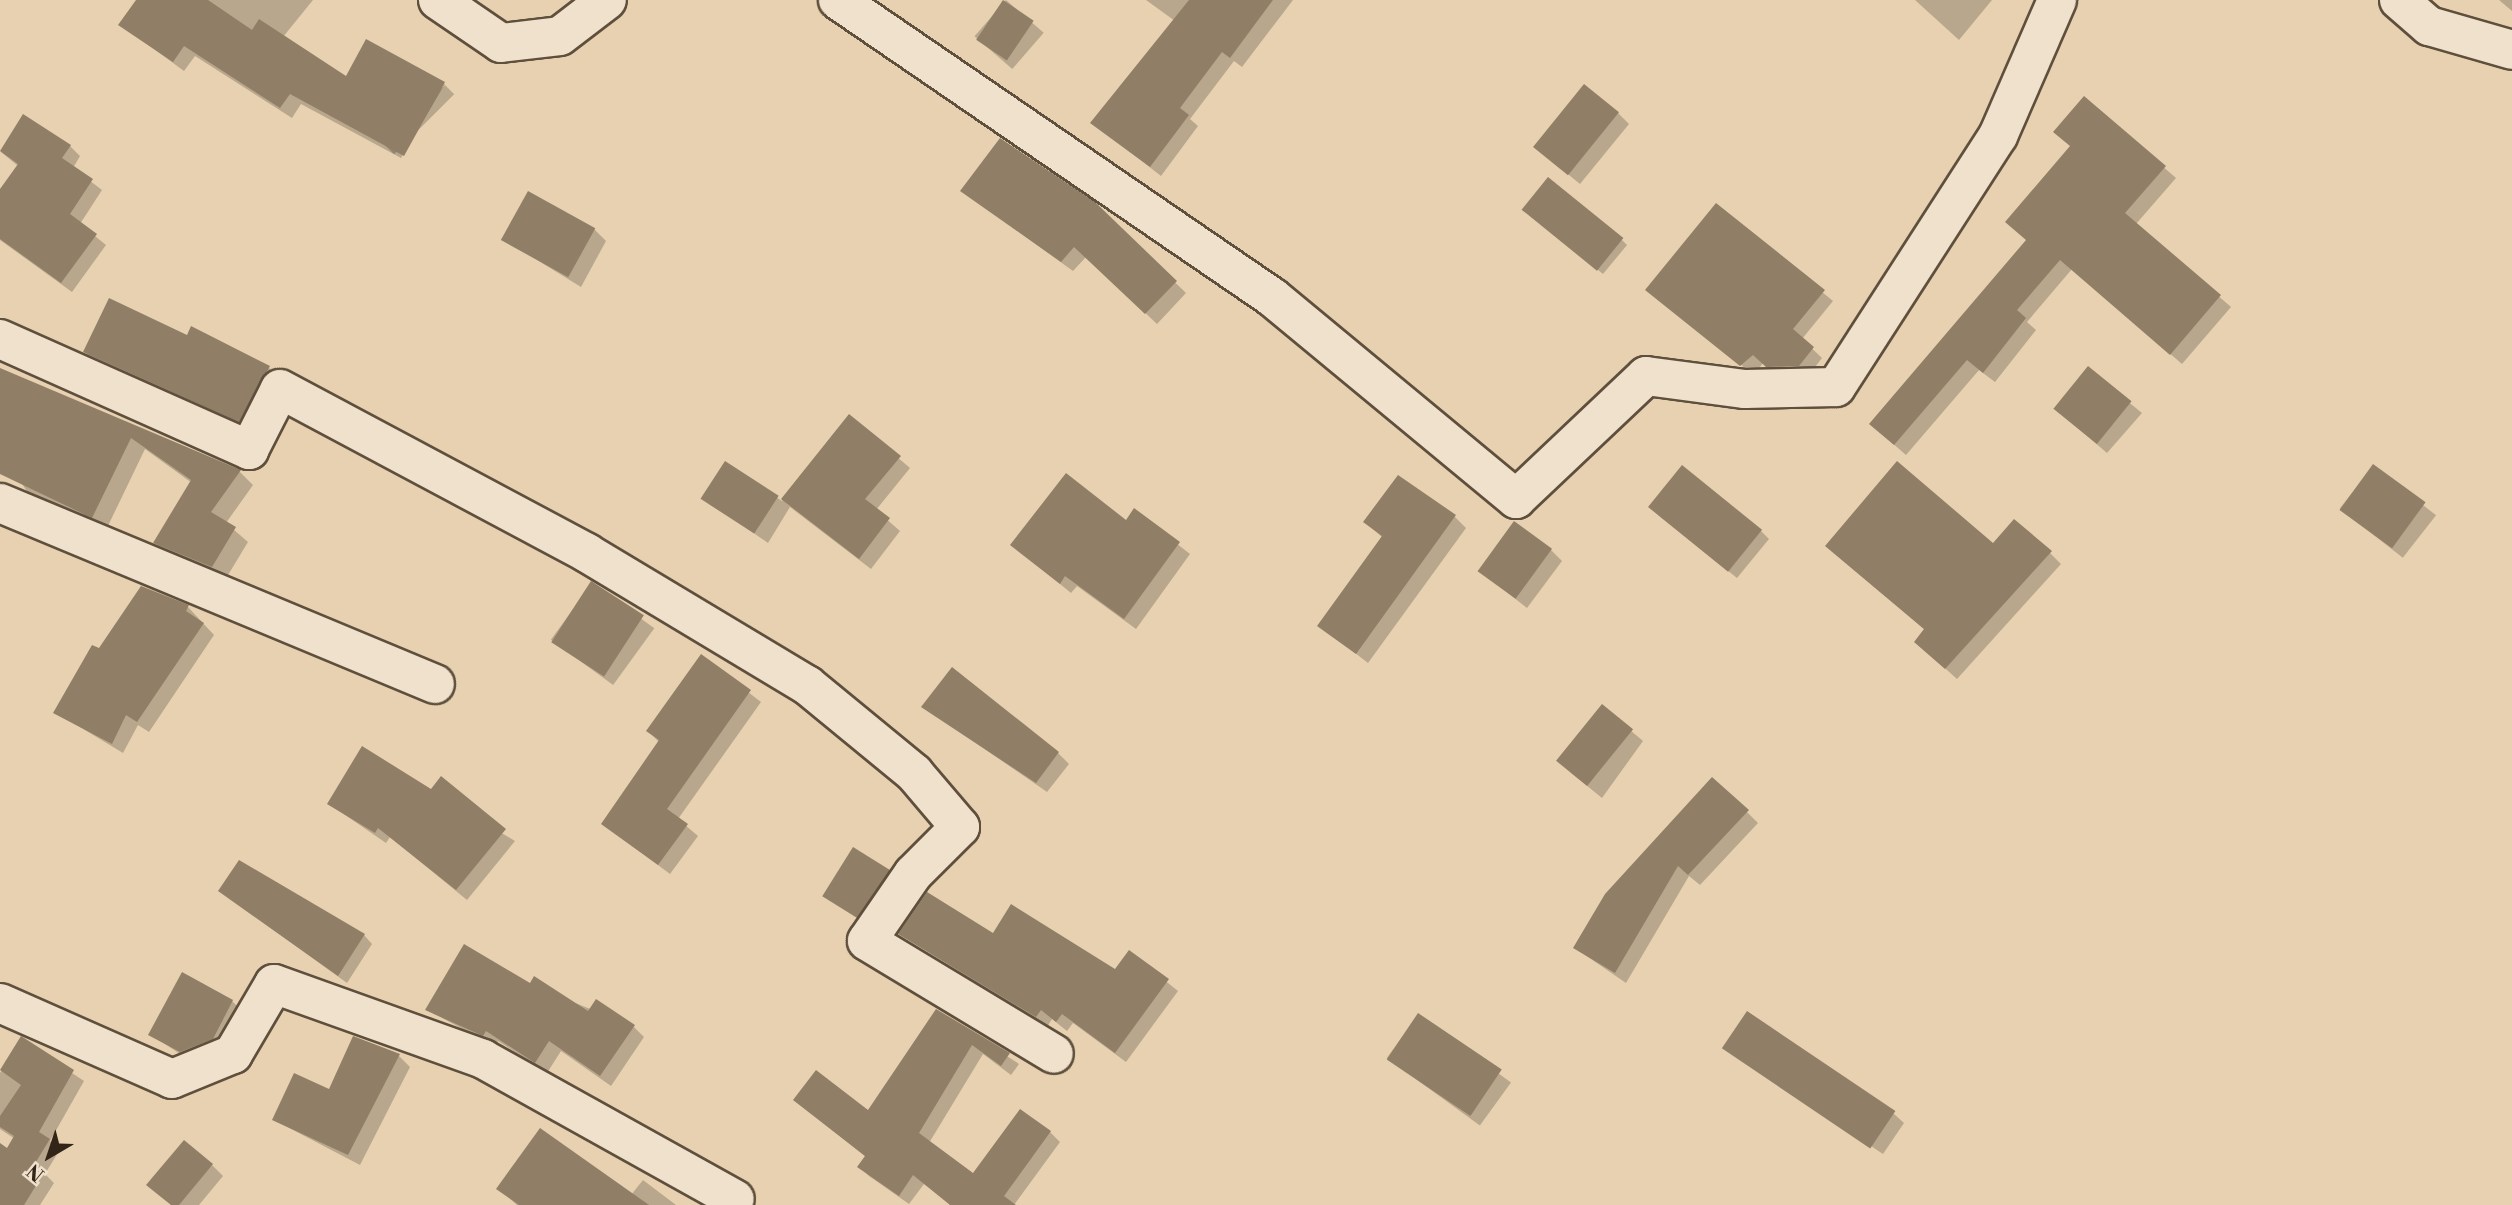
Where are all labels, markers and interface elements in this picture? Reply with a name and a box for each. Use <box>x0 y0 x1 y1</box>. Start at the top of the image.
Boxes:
north arrow <box>14 1121 84 1191</box>
text: N <box>22 1158 49 1186</box>

